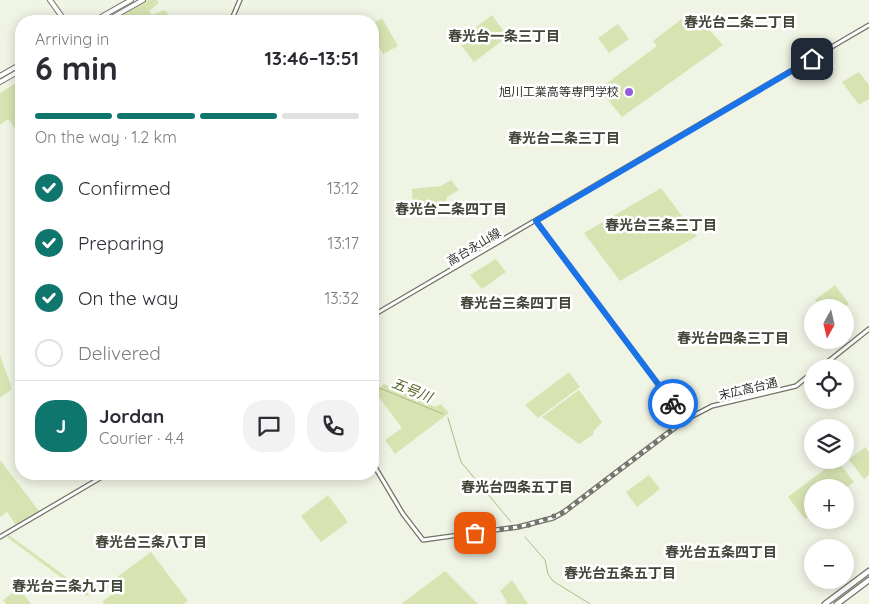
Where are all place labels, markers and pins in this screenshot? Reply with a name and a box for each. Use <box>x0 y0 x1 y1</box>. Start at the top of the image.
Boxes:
pin <box>791 38 833 80</box>
place label: 旭川工業高等専門学校 <box>499 84 619 99</box>
marker: 旭川工業高等専門学校 <box>623 86 635 98</box>
pin <box>454 512 496 554</box>

